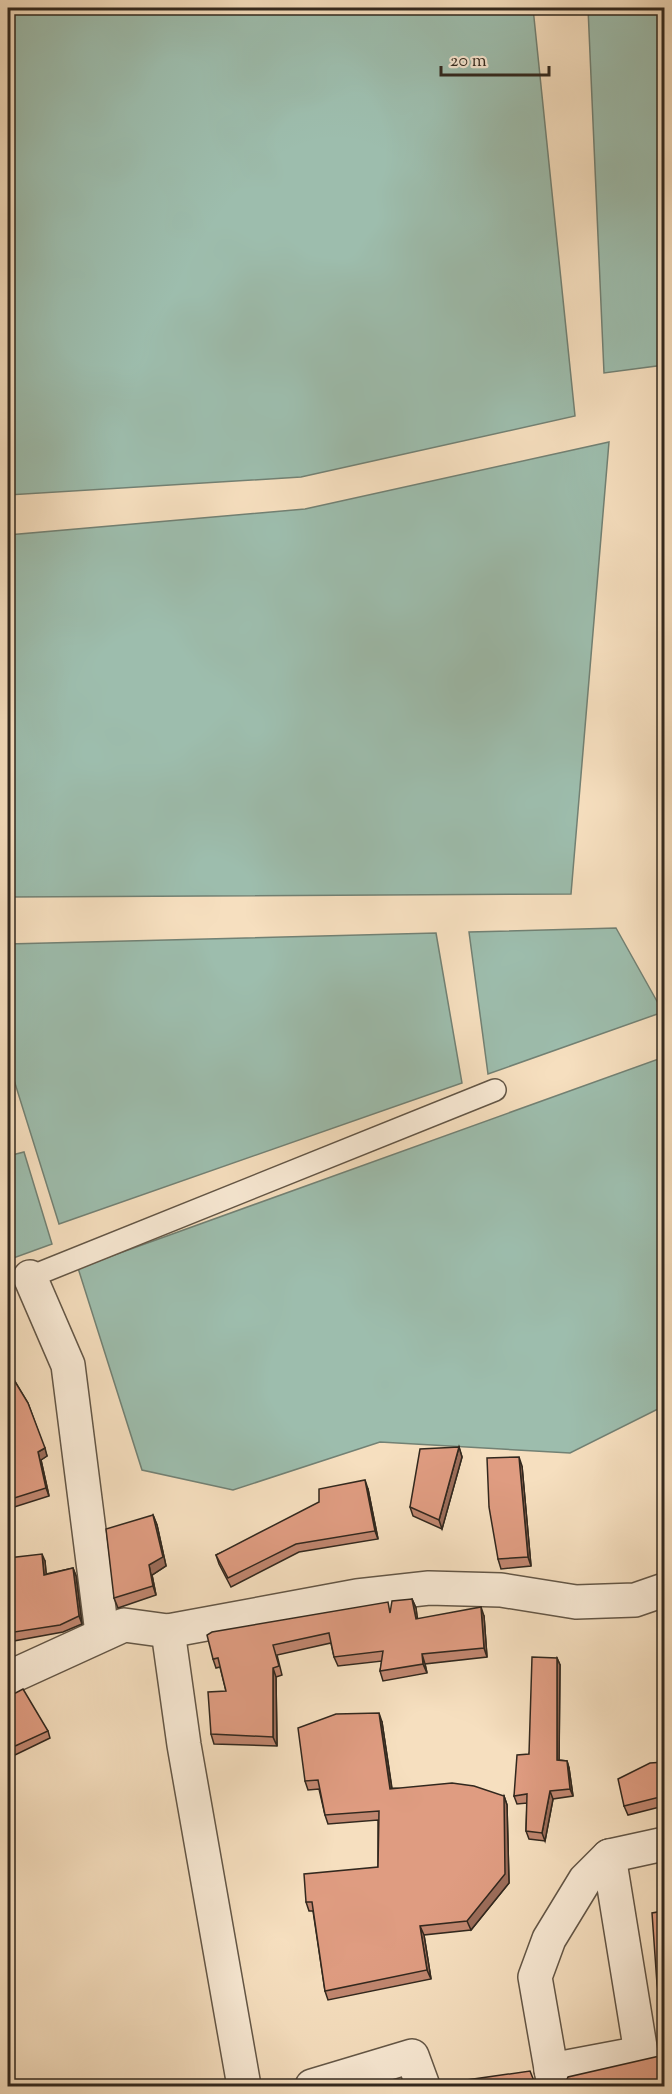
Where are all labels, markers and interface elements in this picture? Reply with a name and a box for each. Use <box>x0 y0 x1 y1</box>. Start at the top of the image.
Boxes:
scale bar <box>441 39 549 77</box>
text: 20 m <box>450 49 487 75</box>

